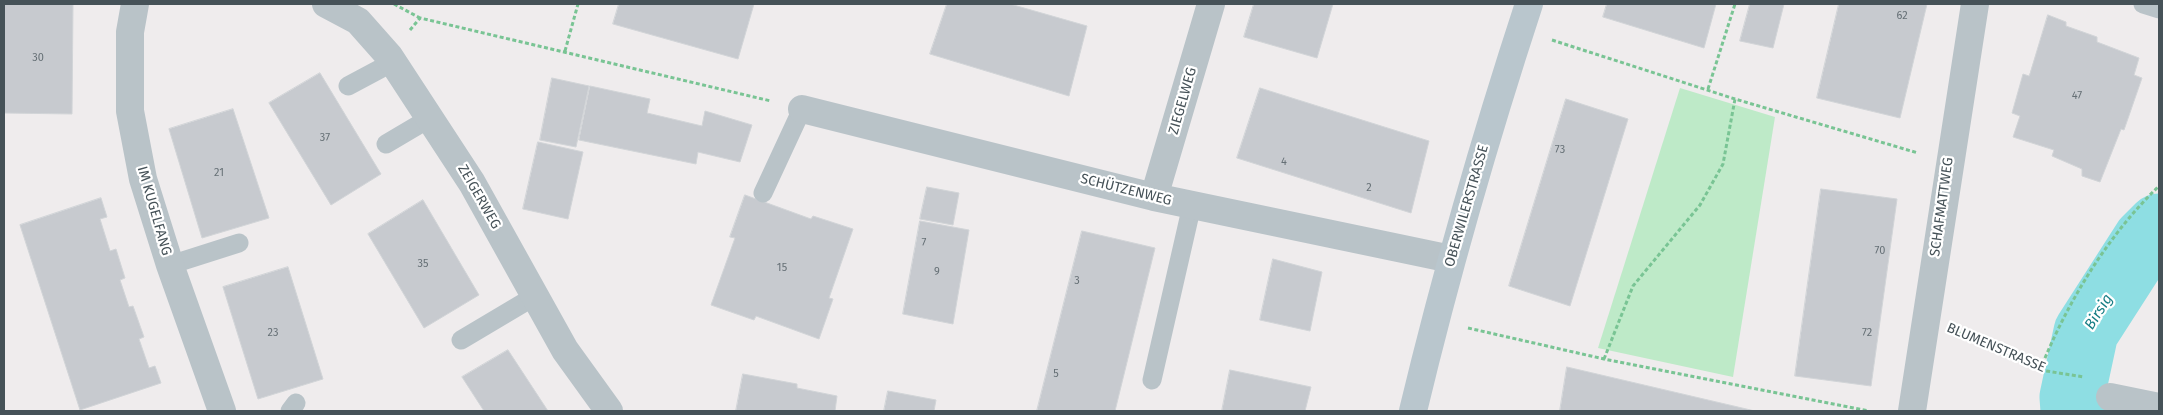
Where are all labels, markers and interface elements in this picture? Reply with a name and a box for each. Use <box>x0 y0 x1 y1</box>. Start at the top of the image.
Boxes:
house number: 62 <box>1896 9 1908 23</box>
house number: 30 <box>32 51 44 65</box>
street label: ZIEGELWEG <box>1165 65 1201 137</box>
house number: 47 <box>2072 89 2082 103</box>
house number: 37 <box>320 131 330 145</box>
street label: OBERWILERSTRASSE <box>1442 143 1492 269</box>
house number: 73 <box>1555 143 1565 157</box>
house number: 4 <box>1281 155 1287 169</box>
street label: SCHAFMATTWEG <box>1927 156 1957 258</box>
street label: ZEIGERWEG <box>454 162 504 232</box>
street label: IM KUGELFANG <box>133 164 175 258</box>
house number: 21 <box>214 166 224 180</box>
street label: SCHÜTZENWEG <box>1079 171 1173 209</box>
house number: 2 <box>1366 181 1372 195</box>
house number: 7 <box>922 236 926 250</box>
house number: 70 <box>1875 244 1885 258</box>
house number: 35 <box>418 257 428 271</box>
house number: 15 <box>777 261 787 275</box>
house number: 9 <box>934 265 940 279</box>
house number: 3 <box>1074 274 1080 288</box>
water label: Birsig <box>2081 291 2117 333</box>
street label: BLUMENSTRASSE <box>1944 320 2048 376</box>
house number: 23 <box>268 326 278 340</box>
house number: 72 <box>1862 326 1872 340</box>
house number: 5 <box>1053 367 1059 381</box>

